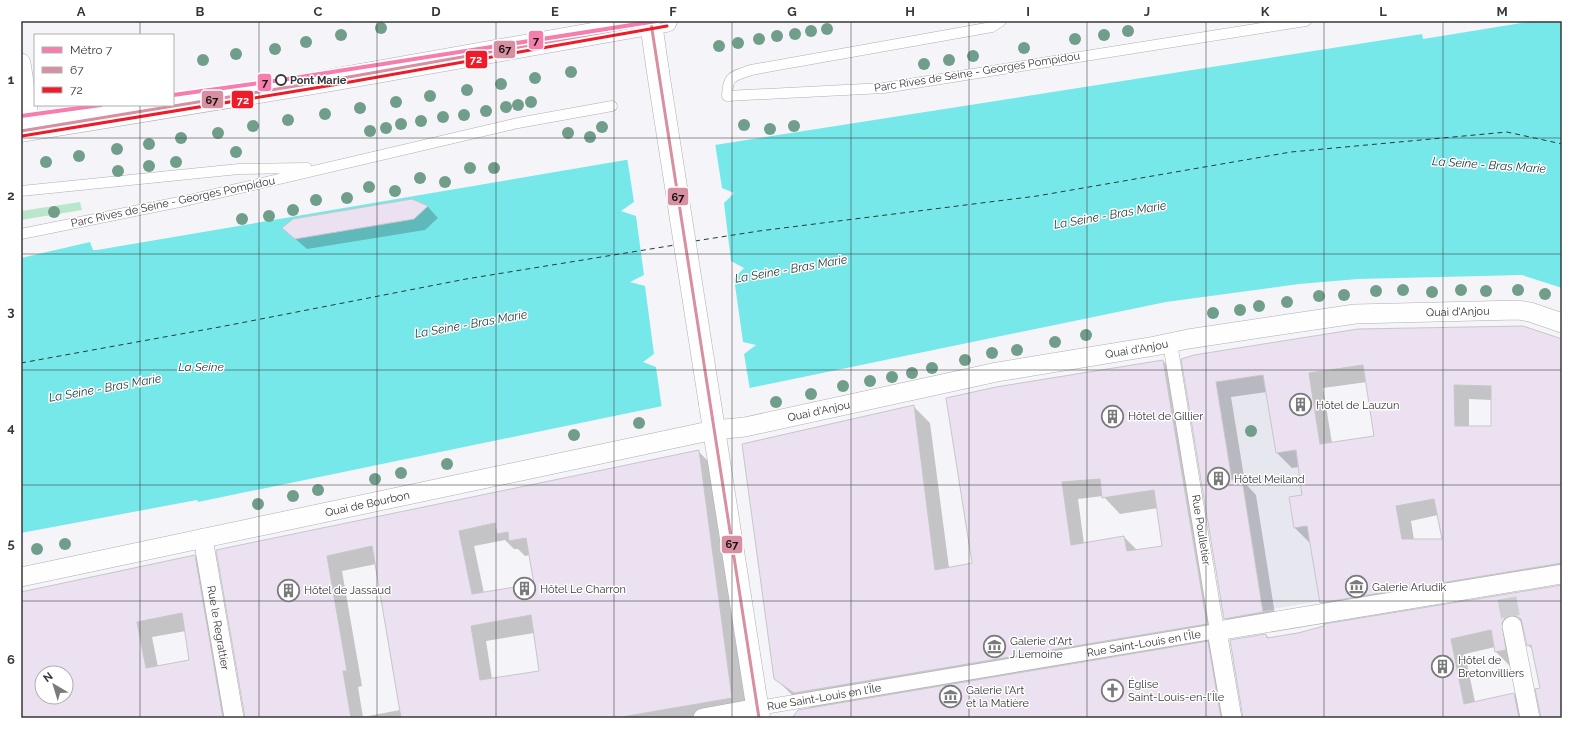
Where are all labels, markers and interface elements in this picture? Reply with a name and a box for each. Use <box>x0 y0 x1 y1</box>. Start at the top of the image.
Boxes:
text: A <box>77 4 86 19</box>
text: B <box>196 4 205 19</box>
text: C <box>314 4 323 19</box>
text: D <box>431 4 441 19</box>
text: E <box>551 4 559 19</box>
text: F <box>669 4 677 19</box>
text: G <box>787 4 797 19</box>
text: H <box>905 4 915 19</box>
text: I <box>1026 4 1030 19</box>
text: J <box>1144 4 1150 19</box>
text: K <box>1261 4 1270 19</box>
text: L <box>1379 4 1387 19</box>
text: M <box>1496 4 1508 19</box>
line badge: 7 <box>528 30 544 50</box>
legend <box>34 34 174 106</box>
text: 7 <box>533 34 540 47</box>
line badge: 67 <box>493 40 516 59</box>
text: Métro 7 <box>70 43 113 57</box>
text: 67 <box>499 43 512 56</box>
street label: Parc Rives de Seine - Georges Pompidou <box>873 49 1081 95</box>
line badge: 72 <box>465 50 488 69</box>
text: 72 <box>470 53 482 66</box>
text: 67 <box>70 63 84 77</box>
text: 1 <box>8 72 15 87</box>
line badge: 7 <box>257 73 272 92</box>
marker: Pont Marie <box>275 74 287 86</box>
place label: Pont Marie <box>290 74 347 87</box>
text: 7 <box>262 76 269 89</box>
text: 72 <box>70 83 83 97</box>
line badge: 67 <box>201 90 224 109</box>
line badge: 72 <box>231 90 254 109</box>
text: 67 <box>206 94 219 107</box>
text: 72 <box>237 94 249 107</box>
water label: La Seine - Bras Marie <box>1432 154 1547 176</box>
street label: Parc Rives de Seine - Georges Pompidou <box>70 174 276 230</box>
line badge: 67 <box>667 187 689 206</box>
text: 2 <box>7 188 15 203</box>
text: 67 <box>672 191 685 204</box>
water label: La Seine - Bras Marie <box>1053 198 1168 232</box>
water label: La Seine - Bras Marie <box>734 252 849 286</box>
text: 3 <box>7 304 15 319</box>
street label: Quai d'Anjou <box>1426 304 1490 319</box>
water label: La Seine - Bras Marie <box>414 307 529 341</box>
street label: Quai d'Anjou <box>1104 337 1169 361</box>
water label: La Seine <box>178 360 224 374</box>
water label: La Seine - Bras Marie <box>48 371 163 405</box>
building icon: Hôtel de Lauzun <box>1288 392 1314 418</box>
street label: Quai d'Anjou <box>786 398 851 424</box>
place label: Hôtel de Lauzun <box>1316 399 1399 412</box>
building icon: Hôtel de Gillier <box>1099 403 1125 429</box>
place label: Hôtel de Gillier <box>1128 410 1203 423</box>
text: 4 <box>7 420 15 435</box>
building icon: Hôtel Meiland <box>1206 466 1232 492</box>
place label: Hôtel Meiland <box>1234 473 1305 486</box>
street label: Quai de Bourbon <box>324 488 411 519</box>
street label: Rue Poulletier <box>1189 494 1213 566</box>
line badge: 67 <box>721 535 743 554</box>
text: 5 <box>7 536 15 551</box>
text: 67 <box>726 538 739 551</box>
museum icon: Galerie Arludik <box>1343 574 1369 600</box>
building icon: Hôtel Le Charron <box>512 576 538 602</box>
building icon: Hôtel de Jassaud <box>275 577 301 603</box>
place label: Galerie Arludik <box>1372 581 1447 594</box>
place label: Hôtel Le Charron <box>540 583 626 596</box>
street label: Rue le Regrattier <box>205 584 232 671</box>
place label: Hôtel de Jassaud <box>304 584 391 597</box>
street label: Rue Saint-Louis en l'Île <box>1086 627 1202 659</box>
museum icon: Galerie d'Art J Lemoine <box>982 634 1008 660</box>
place label: Galerie d'Art J Lemoine <box>1010 635 1072 661</box>
text: 6 <box>7 652 15 667</box>
building icon: Hôtel de Bretonvilliers <box>1429 653 1455 679</box>
place label: Hôtel de Bretonvilliers <box>1458 654 1524 680</box>
north arrow <box>34 665 74 705</box>
text: N <box>41 670 55 685</box>
church icon: Église Saint-Louis-en-l'Île <box>1100 677 1126 703</box>
place label: Église Saint-Louis-en-l'Île <box>1128 677 1225 704</box>
street label: Rue Saint-Louis en l'Île <box>766 681 883 713</box>
museum icon: Galerie l'Art et la Matière <box>937 683 963 709</box>
place label: Galerie l'Art et la Matière <box>966 684 1029 710</box>

